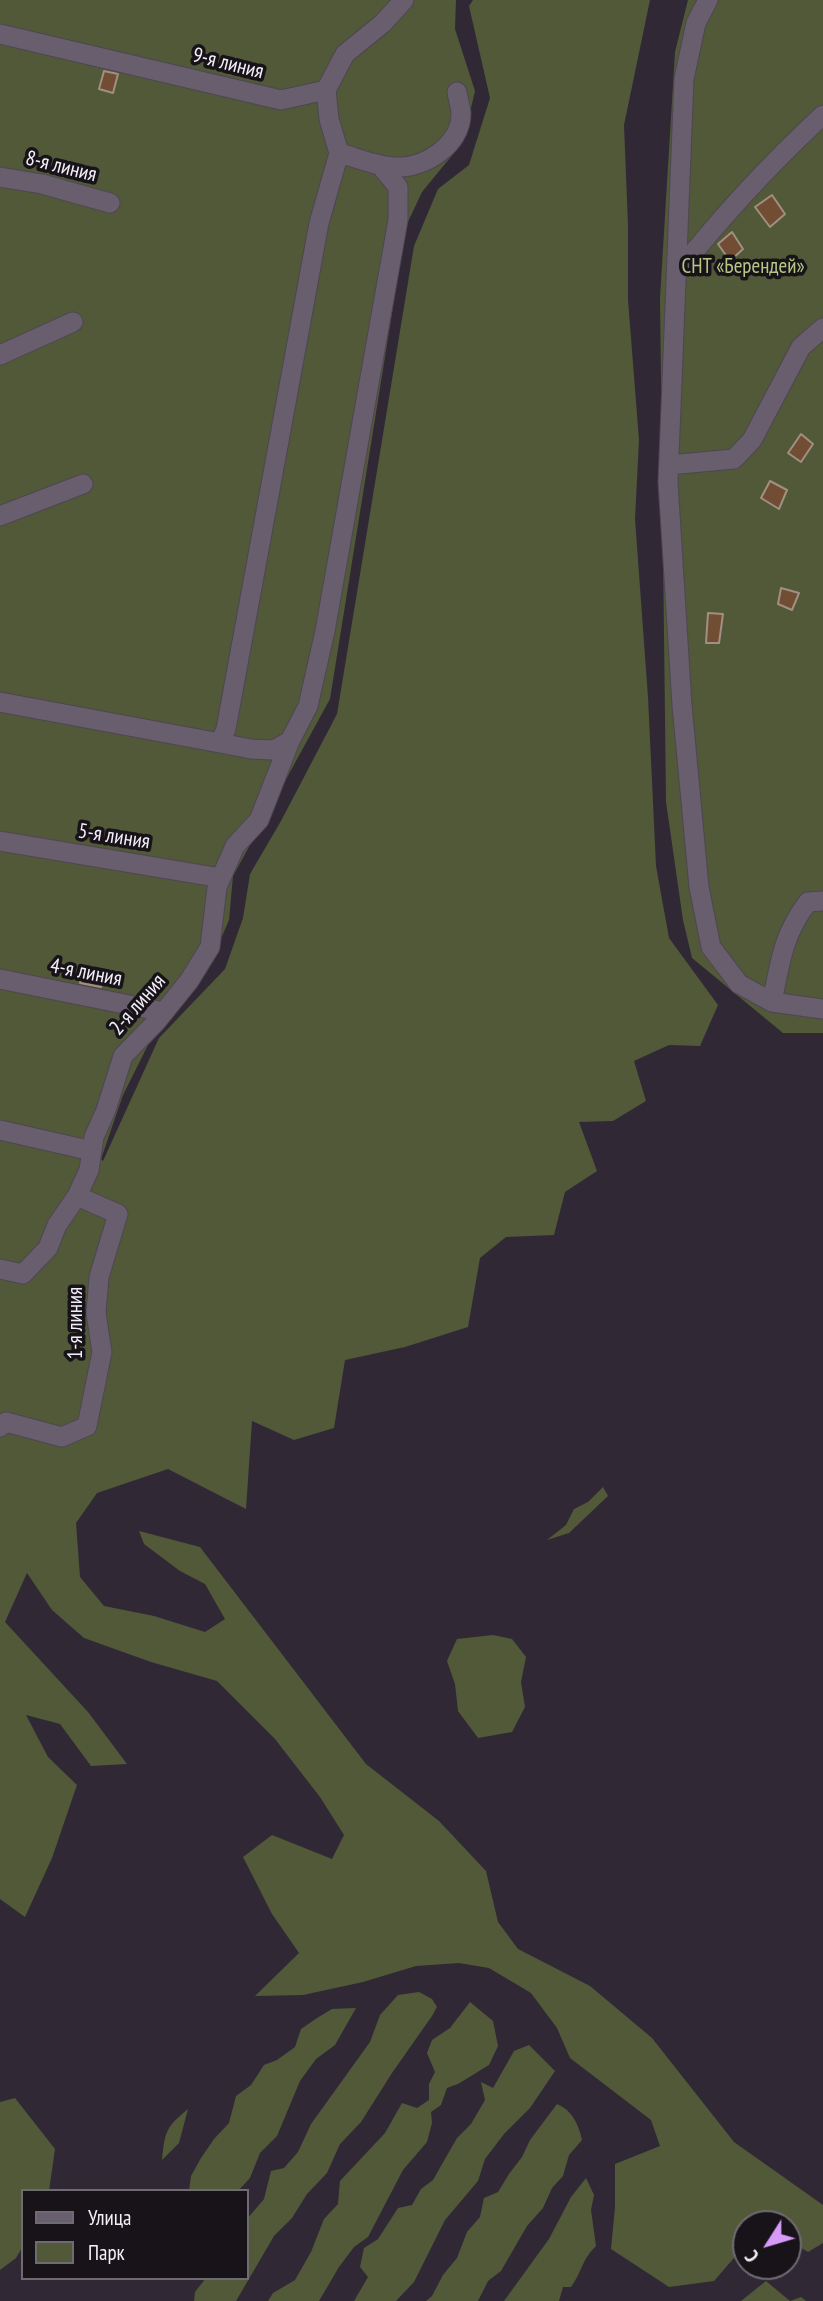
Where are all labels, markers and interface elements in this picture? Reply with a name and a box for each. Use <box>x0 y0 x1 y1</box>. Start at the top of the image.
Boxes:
street label: 9-я линия <box>190 43 266 85</box>
street label: 8-я линия <box>23 146 99 188</box>
park label: СНТ «Берендей» <box>682 254 804 280</box>
street label: 5-я линия <box>76 819 152 855</box>
street label: 4-я линия <box>48 954 124 992</box>
street label: 2-я линия <box>105 969 171 1041</box>
street label: 1-я линия <box>63 1287 89 1359</box>
legend <box>21 2189 248 2280</box>
text: Улица <box>88 2204 131 2231</box>
north arrow <box>732 2210 802 2280</box>
text: Парк <box>88 2239 125 2266</box>
text: С <box>740 2246 764 2267</box>

